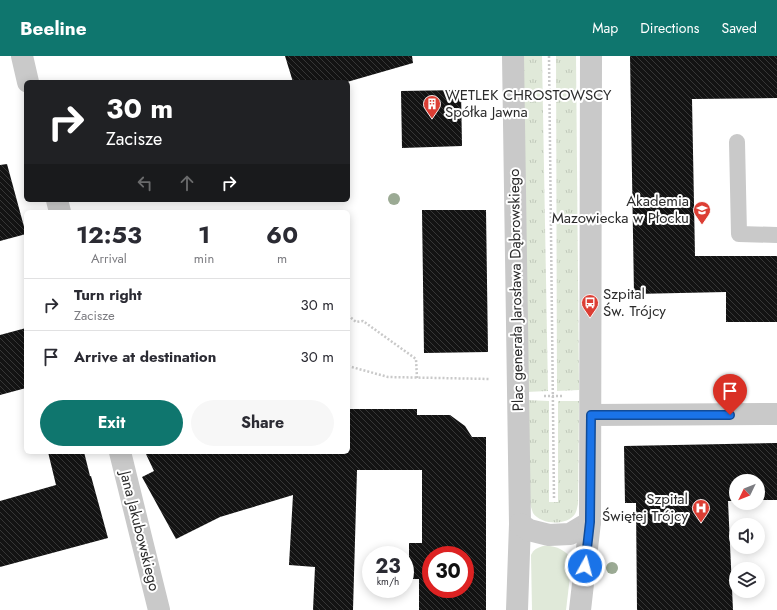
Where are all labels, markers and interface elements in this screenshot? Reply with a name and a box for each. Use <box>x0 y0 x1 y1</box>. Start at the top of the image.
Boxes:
text: Beeline <box>20 15 87 42</box>
text: Map <box>592 18 618 38</box>
text: Directions <box>640 18 700 38</box>
text: Saved <box>722 18 757 38</box>
place label: WETLEK CHROSTOWSCY Spółka Jawna <box>445 84 612 123</box>
text: 30 m <box>106 88 173 129</box>
building icon: WETLEK CHROSTOWSCY Spółka Jawna <box>422 94 442 119</box>
icon: right <box>40 96 92 148</box>
text: Zacisze <box>106 126 162 152</box>
street label: Plac generała Jarosława Dąbrowskiego <box>503 169 529 411</box>
icon: left <box>134 172 156 194</box>
icon: ahead <box>176 172 198 194</box>
icon: right <box>218 172 240 194</box>
place label: Akademia Mazowiecka w Płocku <box>552 190 689 229</box>
school or university icon: Akademia Mazowiecka w Płocku <box>692 200 712 225</box>
text: 12:53 <box>76 217 142 252</box>
text: 1 <box>198 217 210 252</box>
text: 60 <box>266 217 298 252</box>
text: Arrival <box>91 249 127 268</box>
text: min <box>194 249 214 268</box>
text: m <box>277 249 287 268</box>
place label: Szpital Św. Trójcy <box>603 283 666 322</box>
text: Turn right <box>74 284 142 306</box>
bus stop icon: Szpital Św. Trójcy <box>580 293 600 318</box>
icon: right <box>40 294 62 316</box>
text: 30 m <box>301 294 334 316</box>
text: Zacisze <box>74 306 115 325</box>
icon: arrive <box>40 346 62 368</box>
text: Arrive at destination <box>74 346 216 368</box>
text: 30 m <box>301 346 334 368</box>
pin <box>713 374 747 415</box>
icon: arrive <box>719 380 741 402</box>
button: Exit <box>40 400 183 446</box>
button: Share <box>191 400 334 446</box>
street label: Jana Jakubowskiego <box>114 467 166 593</box>
north arrow <box>729 474 765 510</box>
map controls <box>729 474 765 598</box>
place label: Szpital Świętej Trójcy <box>602 488 688 527</box>
hospital icon: Szpital Świętej Trójcy <box>691 498 711 523</box>
button: sound <box>729 518 765 554</box>
position arrow <box>564 545 606 587</box>
speed limit sign: 30 <box>422 546 474 598</box>
text: 23 <box>375 552 401 581</box>
button: layers <box>729 562 765 598</box>
text: km/h <box>377 574 399 589</box>

